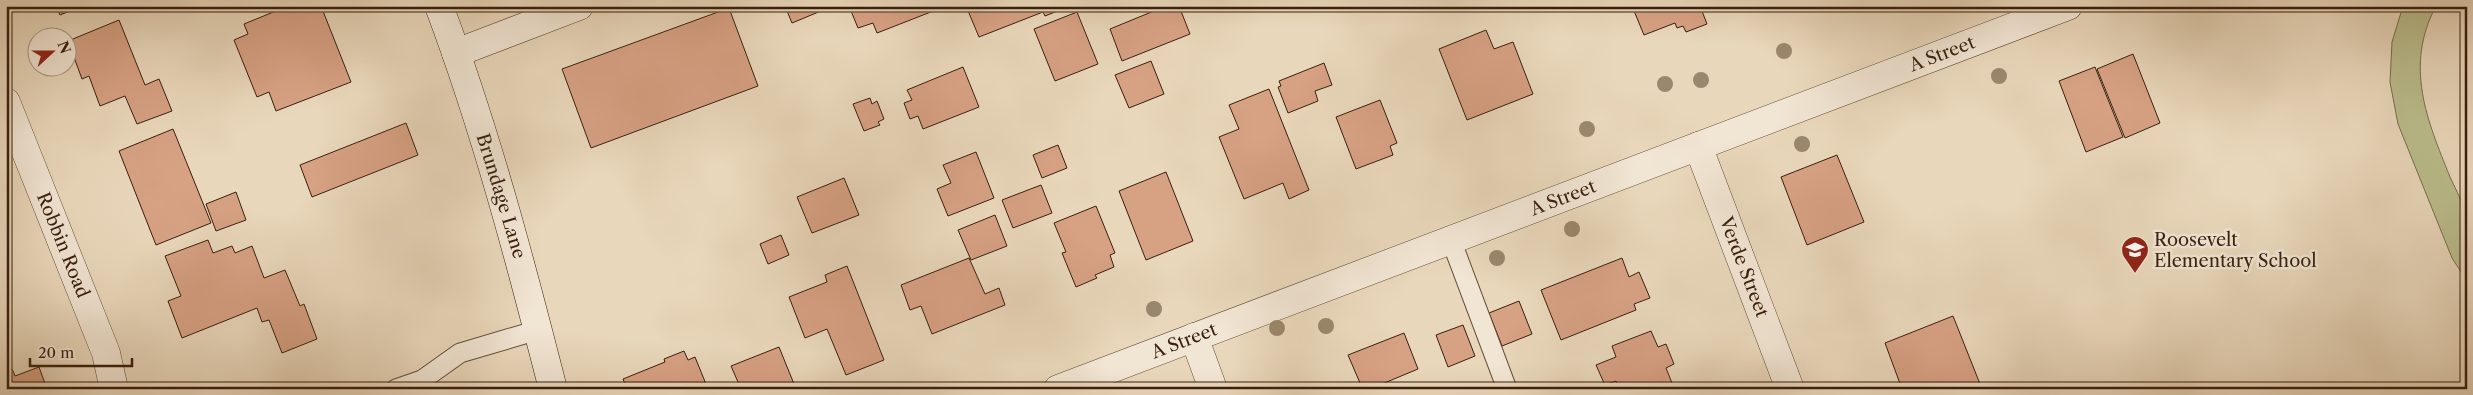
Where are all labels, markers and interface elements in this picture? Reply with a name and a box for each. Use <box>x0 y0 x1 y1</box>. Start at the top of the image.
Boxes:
north arrow <box>28 28 78 78</box>
street label: A Street <box>1905 31 1978 77</box>
text: N <box>54 38 75 56</box>
street label: Brundage Lane <box>472 131 530 261</box>
street label: A Street <box>1526 175 1599 221</box>
street label: Robbin Road <box>32 189 94 301</box>
street label: Verde Street <box>1714 213 1773 321</box>
place label: Roosevelt Elementary School <box>2154 229 2317 272</box>
school or university icon: Roosevelt Elementary School <box>2120 235 2150 274</box>
street label: A Street <box>1147 318 1220 364</box>
scale bar <box>30 335 132 367</box>
text: 20 m <box>38 343 74 362</box>

